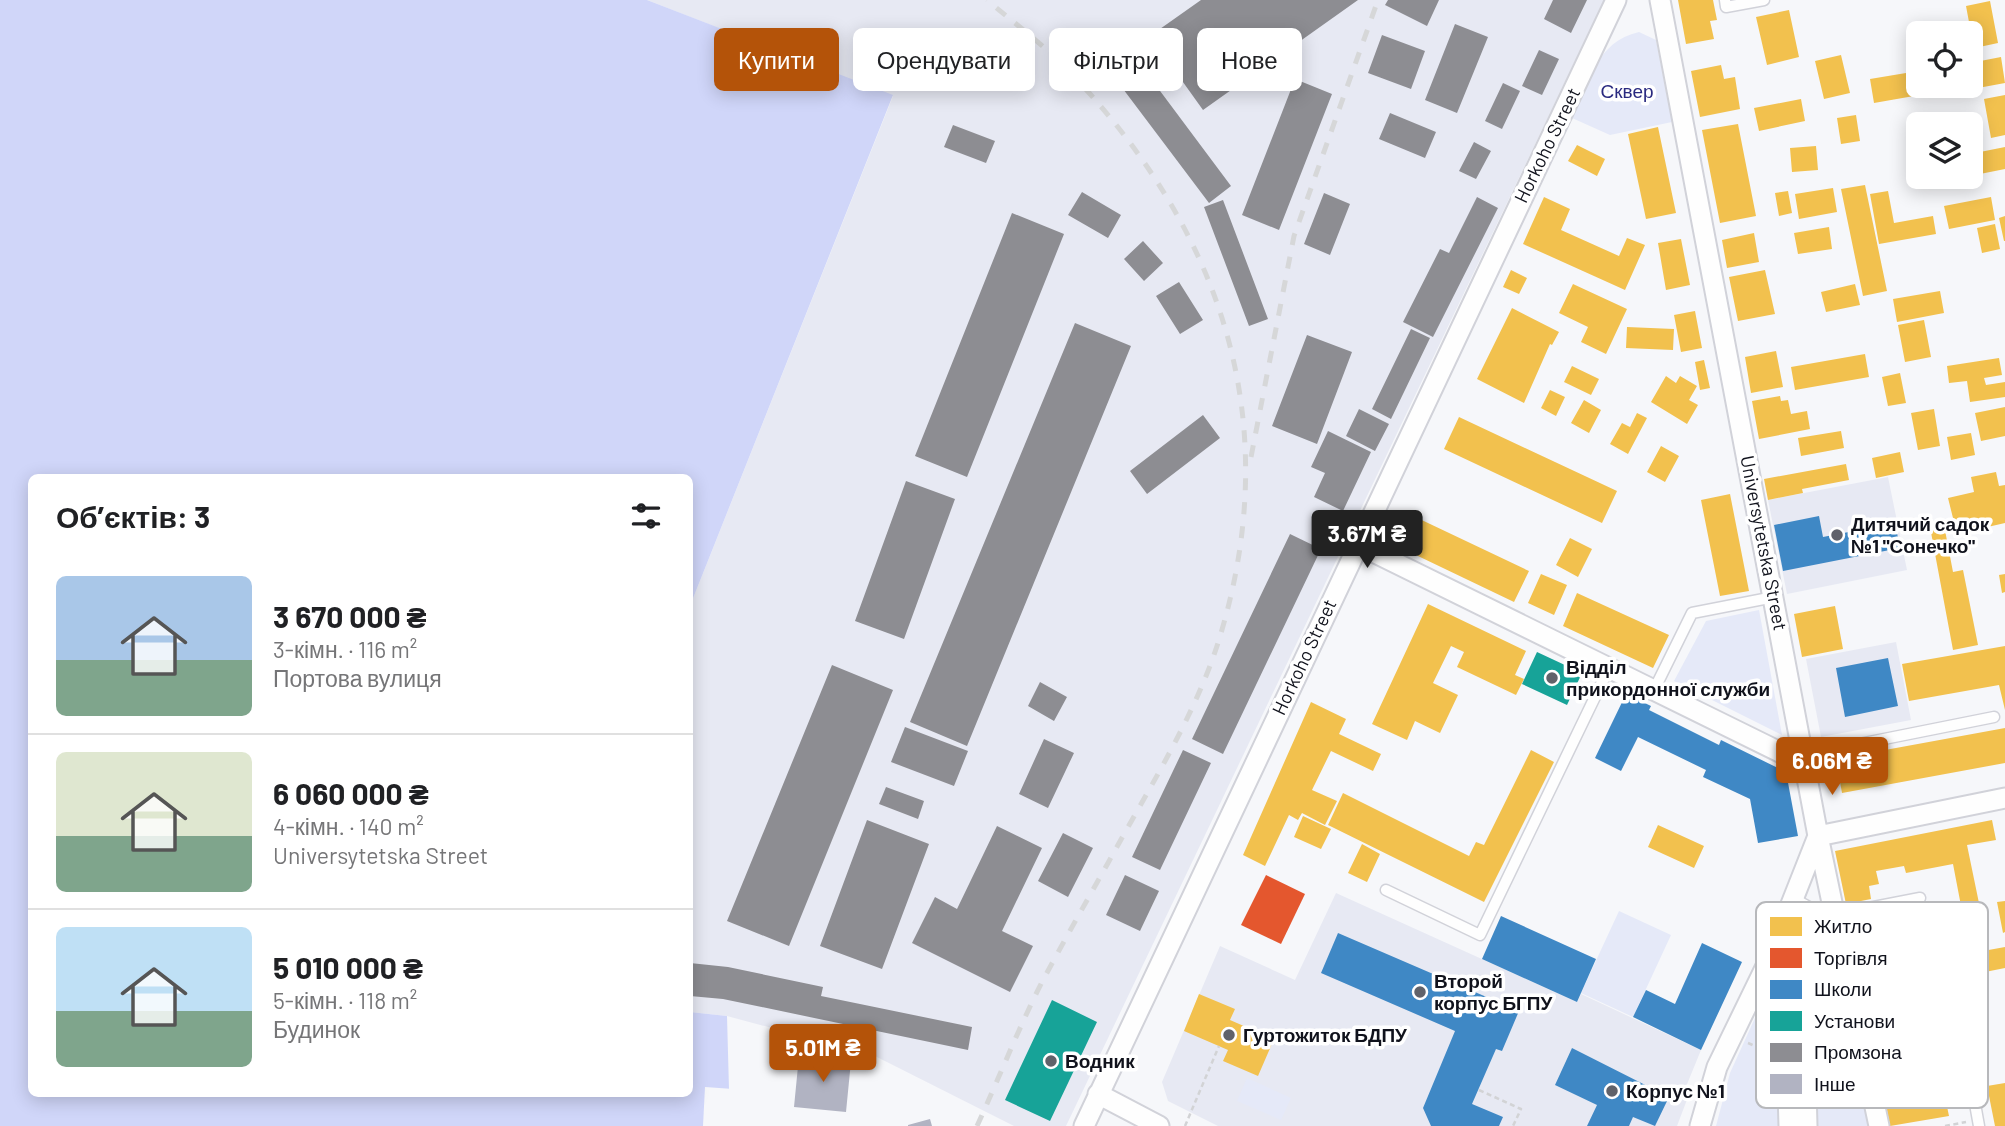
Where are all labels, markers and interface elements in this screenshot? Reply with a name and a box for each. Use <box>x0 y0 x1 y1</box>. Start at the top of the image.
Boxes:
map controls <box>1906 21 1983 189</box>
button: locate <box>1906 21 1983 98</box>
chip: Купити <box>714 28 839 91</box>
chip: Орендувати <box>853 28 1035 91</box>
chip: Фільтри <box>1049 28 1183 91</box>
chip: Нове <box>1197 28 1302 91</box>
park label: Сквер <box>1600 79 1654 102</box>
street label: Horkoho Street <box>1509 83 1584 206</box>
button: layers <box>1906 112 1983 189</box>
street label: Universytetska Street <box>1736 453 1793 632</box>
icon: filters <box>627 497 665 535</box>
text: Об’єктів: 3 <box>56 498 210 534</box>
pin: 3.67M ₴ <box>1302 510 1432 570</box>
place label: Дитячий садок №1 "Сонечко" <box>1851 512 1990 557</box>
text: 3.67M ₴ <box>1328 519 1406 547</box>
marker: Дитячий садок №1 "Сонечко" <box>1829 527 1845 543</box>
street label: Horkoho Street <box>1267 595 1340 718</box>
text: 3 670 000 ₴ <box>273 598 427 634</box>
icon: home <box>112 604 196 688</box>
text: 3-кімн. · 116 m² <box>273 635 417 663</box>
place label: Відділ прикордонної служби <box>1566 655 1770 700</box>
text: Портова вулиця <box>273 664 442 692</box>
marker: Відділ прикордонної служби <box>1544 670 1560 686</box>
pin: 6.06M ₴ <box>1767 738 1897 797</box>
text: 6.06M ₴ <box>1792 746 1872 774</box>
text: 6 060 000 ₴ <box>273 775 429 811</box>
icon: home <box>112 780 196 864</box>
text: 4-кімн. · 140 m² <box>273 812 424 840</box>
text: Universytetska Street <box>273 841 488 869</box>
legend <box>1756 902 1988 1108</box>
text: Житло <box>1814 914 1872 937</box>
text: Торгівля <box>1814 946 1887 969</box>
text: 5 010 000 ₴ <box>273 949 423 985</box>
icon: home <box>112 955 196 1039</box>
place label: Второй корпус БГПУ <box>1434 969 1552 1014</box>
text: Школи <box>1814 977 1872 1000</box>
marker: Второй корпус БГПУ <box>1412 984 1428 1000</box>
text: 5-кімн. · 118 m² <box>273 986 417 1014</box>
text: Установи <box>1814 1009 1895 1032</box>
text: Будинок <box>273 1015 360 1043</box>
place label: Гуртожиток БДПУ <box>1243 1023 1407 1046</box>
pin: 5.01M ₴ <box>758 1024 888 1084</box>
marker: Гуртожиток БДПУ <box>1221 1027 1237 1043</box>
text: 5.01M ₴ <box>785 1033 861 1061</box>
text: Промзона <box>1814 1040 1902 1063</box>
place label: Водник <box>1065 1049 1135 1072</box>
marker: Водник <box>1043 1053 1059 1069</box>
text: Інше <box>1814 1072 1856 1095</box>
place label: Корпус №1 <box>1626 1079 1725 1102</box>
marker: Корпус №1 <box>1604 1083 1620 1099</box>

